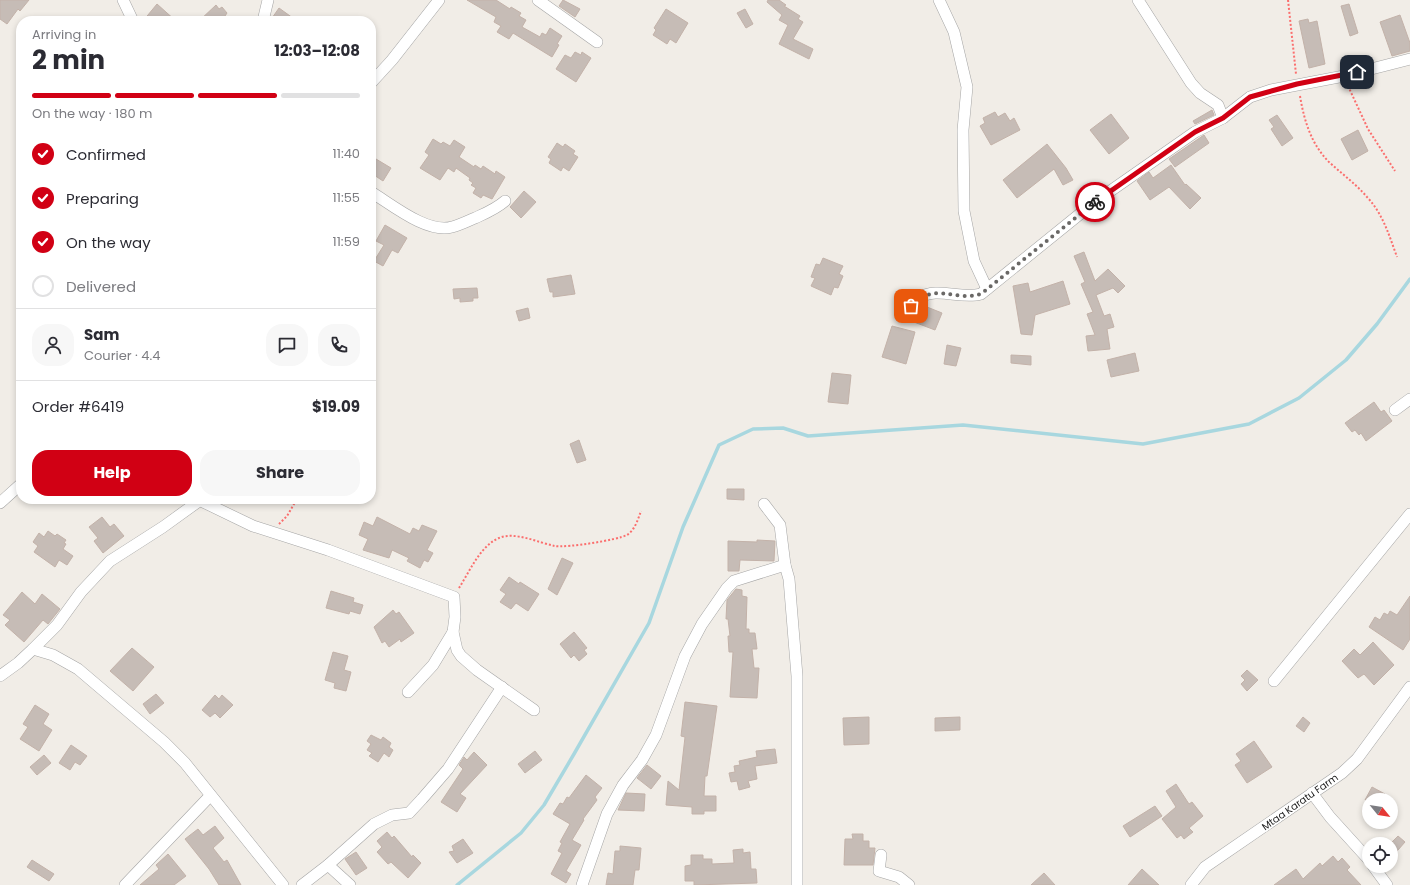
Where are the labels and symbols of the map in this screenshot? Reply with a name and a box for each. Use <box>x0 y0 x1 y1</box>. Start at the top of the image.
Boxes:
pin <box>1340 55 1374 89</box>
courier <box>1075 182 1115 222</box>
pin <box>894 289 928 323</box>
street label: Mtaa Karatu Farm <box>1259 770 1341 834</box>
north arrow <box>1362 793 1398 829</box>

